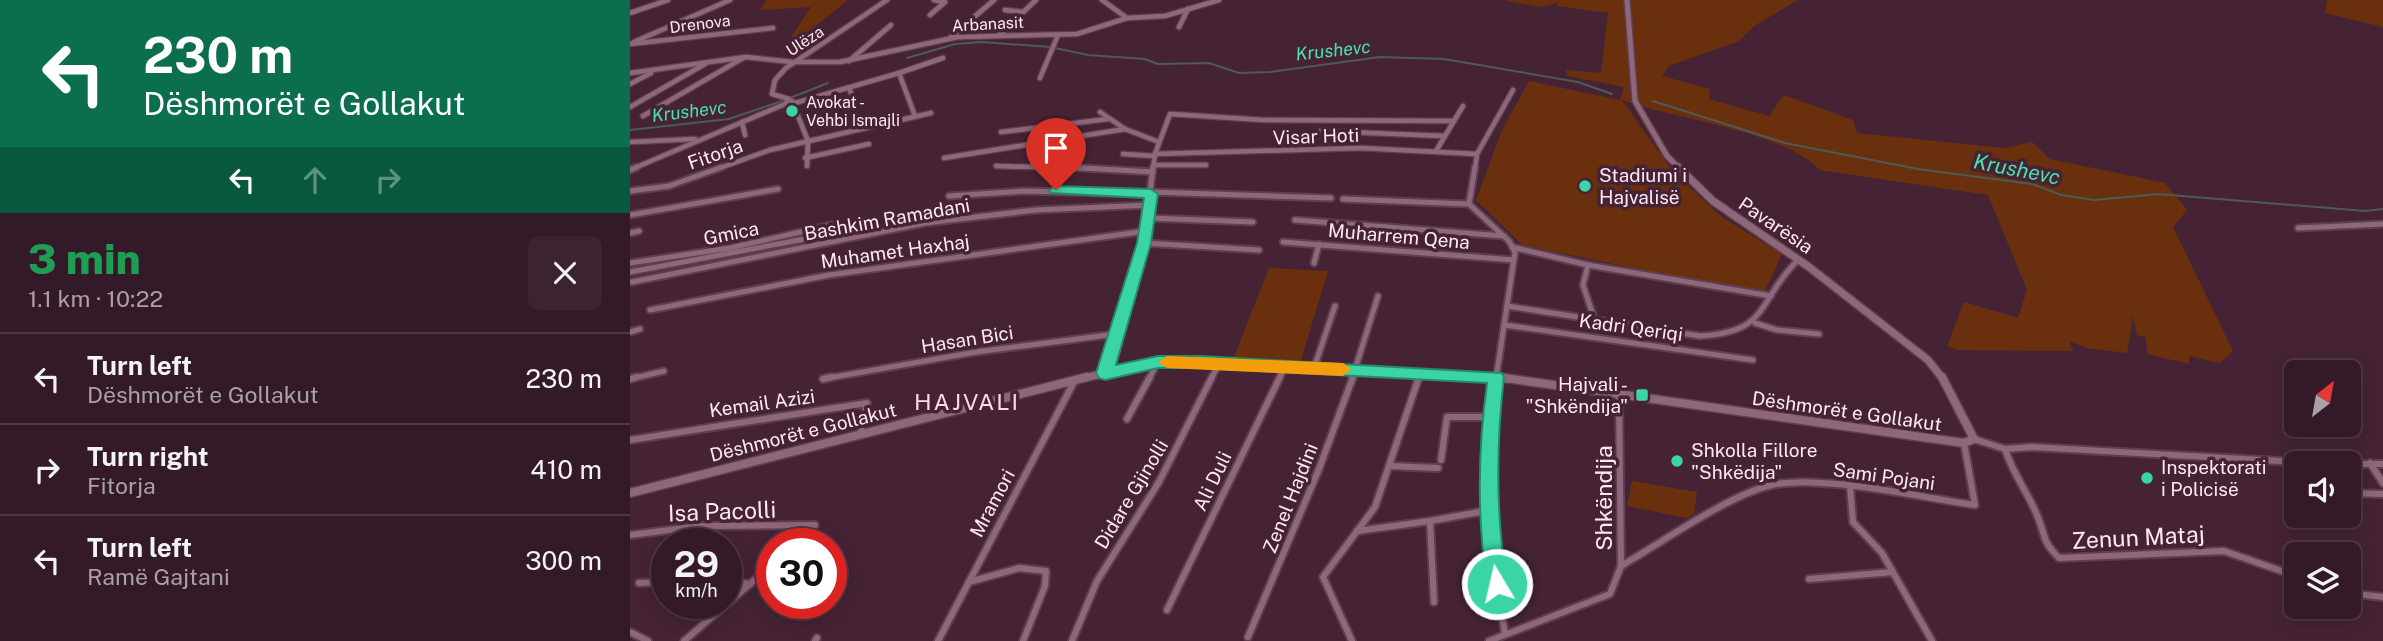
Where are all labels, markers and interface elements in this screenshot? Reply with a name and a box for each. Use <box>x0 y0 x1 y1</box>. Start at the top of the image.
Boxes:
street label: Drenova <box>668 11 732 37</box>
street label: Arbanasit <box>951 13 1025 35</box>
street label: Ulëza <box>783 22 827 60</box>
text: 230 m <box>143 26 293 84</box>
icon: left <box>28 28 119 119</box>
water label: Krushevc <box>1295 36 1371 64</box>
text: Dëshmorët e Gollakut <box>143 85 465 122</box>
place label: Avokat - Vehbi Ismajli <box>806 93 900 130</box>
water label: Krushevc <box>650 96 728 126</box>
marker: Avokat - Vehbi Ismajli <box>784 103 800 119</box>
pin <box>1026 118 1086 190</box>
street label: Visar Hoti <box>1272 123 1360 149</box>
icon: arrive <box>1037 129 1075 167</box>
street label: Fitorja <box>685 134 745 174</box>
water label: Krushevc <box>1972 148 2062 190</box>
icon: left <box>223 161 261 199</box>
icon: ahead <box>296 161 334 199</box>
icon: right <box>369 161 407 199</box>
place label: Stadiumi i Hajvalisë <box>1599 164 1687 208</box>
marker: Stadiumi i Hajvalisë <box>1577 178 1593 194</box>
street label: Pavarësia <box>1735 192 1817 258</box>
street label: Bashkim Ramadani <box>802 194 972 244</box>
street label: Gmica <box>702 217 760 249</box>
street label: Muharrem Qena <box>1327 219 1471 253</box>
street label: Muhamet Haxhaj <box>819 230 971 272</box>
text: 3 min <box>28 234 141 283</box>
button: close <box>528 236 602 310</box>
text: 1.1 km · 10:22 <box>28 285 163 312</box>
street label: Kadri Qeriqi <box>1578 309 1684 345</box>
street label: Hasan Bici <box>919 321 1015 357</box>
text: Turn left <box>87 350 192 381</box>
icon: left <box>28 360 66 398</box>
north arrow <box>2284 360 2361 438</box>
map controls <box>2284 360 2361 619</box>
text: 230 m <box>526 363 602 394</box>
place label: Hajvali - "Shkëndija" <box>1526 373 1628 417</box>
text: Dëshmorët e Gollakut <box>87 381 319 408</box>
street label: Kemail Azizi <box>708 385 816 421</box>
marker: Hajvali - "Shkëndija" <box>1634 387 1650 403</box>
street label: Dëshmorët e Gollakut <box>1751 387 1943 435</box>
district label: HAJVALI <box>914 388 1020 415</box>
street label: Dëshmorët e Gollakut <box>707 398 899 466</box>
street label: Didare Gjinolli <box>1090 435 1172 553</box>
place label: Shkolla Fillore "Shkëdija" <box>1691 439 1818 483</box>
street label: Zenel Hajdini <box>1258 440 1322 556</box>
text: Turn right <box>87 441 209 472</box>
street label: Shkëndija <box>1590 445 1617 551</box>
street label: Ali Duli <box>1188 448 1236 514</box>
icon: right <box>28 451 66 489</box>
button: sound <box>2284 451 2361 528</box>
marker: Shkolla Fillore "Shkëdija" <box>1669 453 1685 469</box>
text: 410 m <box>530 454 602 485</box>
place label: Inspektorati i Policisë <box>2161 456 2267 500</box>
street label: Sami Pojani <box>1832 458 1936 494</box>
street label: Mramori <box>965 465 1019 541</box>
marker: Inspektorati i Policisë <box>2139 470 2155 486</box>
text: Fitorja <box>87 472 156 499</box>
street label: Isa Pacolli <box>667 496 777 526</box>
street label: Zenun Mataj <box>2071 520 2205 554</box>
speed limit sign: 30 <box>756 528 847 619</box>
text: Turn left <box>87 532 192 563</box>
icon: left <box>28 542 66 580</box>
button: layers <box>2284 542 2361 619</box>
text: 29 <box>674 544 719 585</box>
text: 300 m <box>525 545 602 576</box>
position arrow <box>1460 547 1534 621</box>
text: Ramë Gajtani <box>87 563 230 590</box>
text: km/h <box>675 580 718 601</box>

